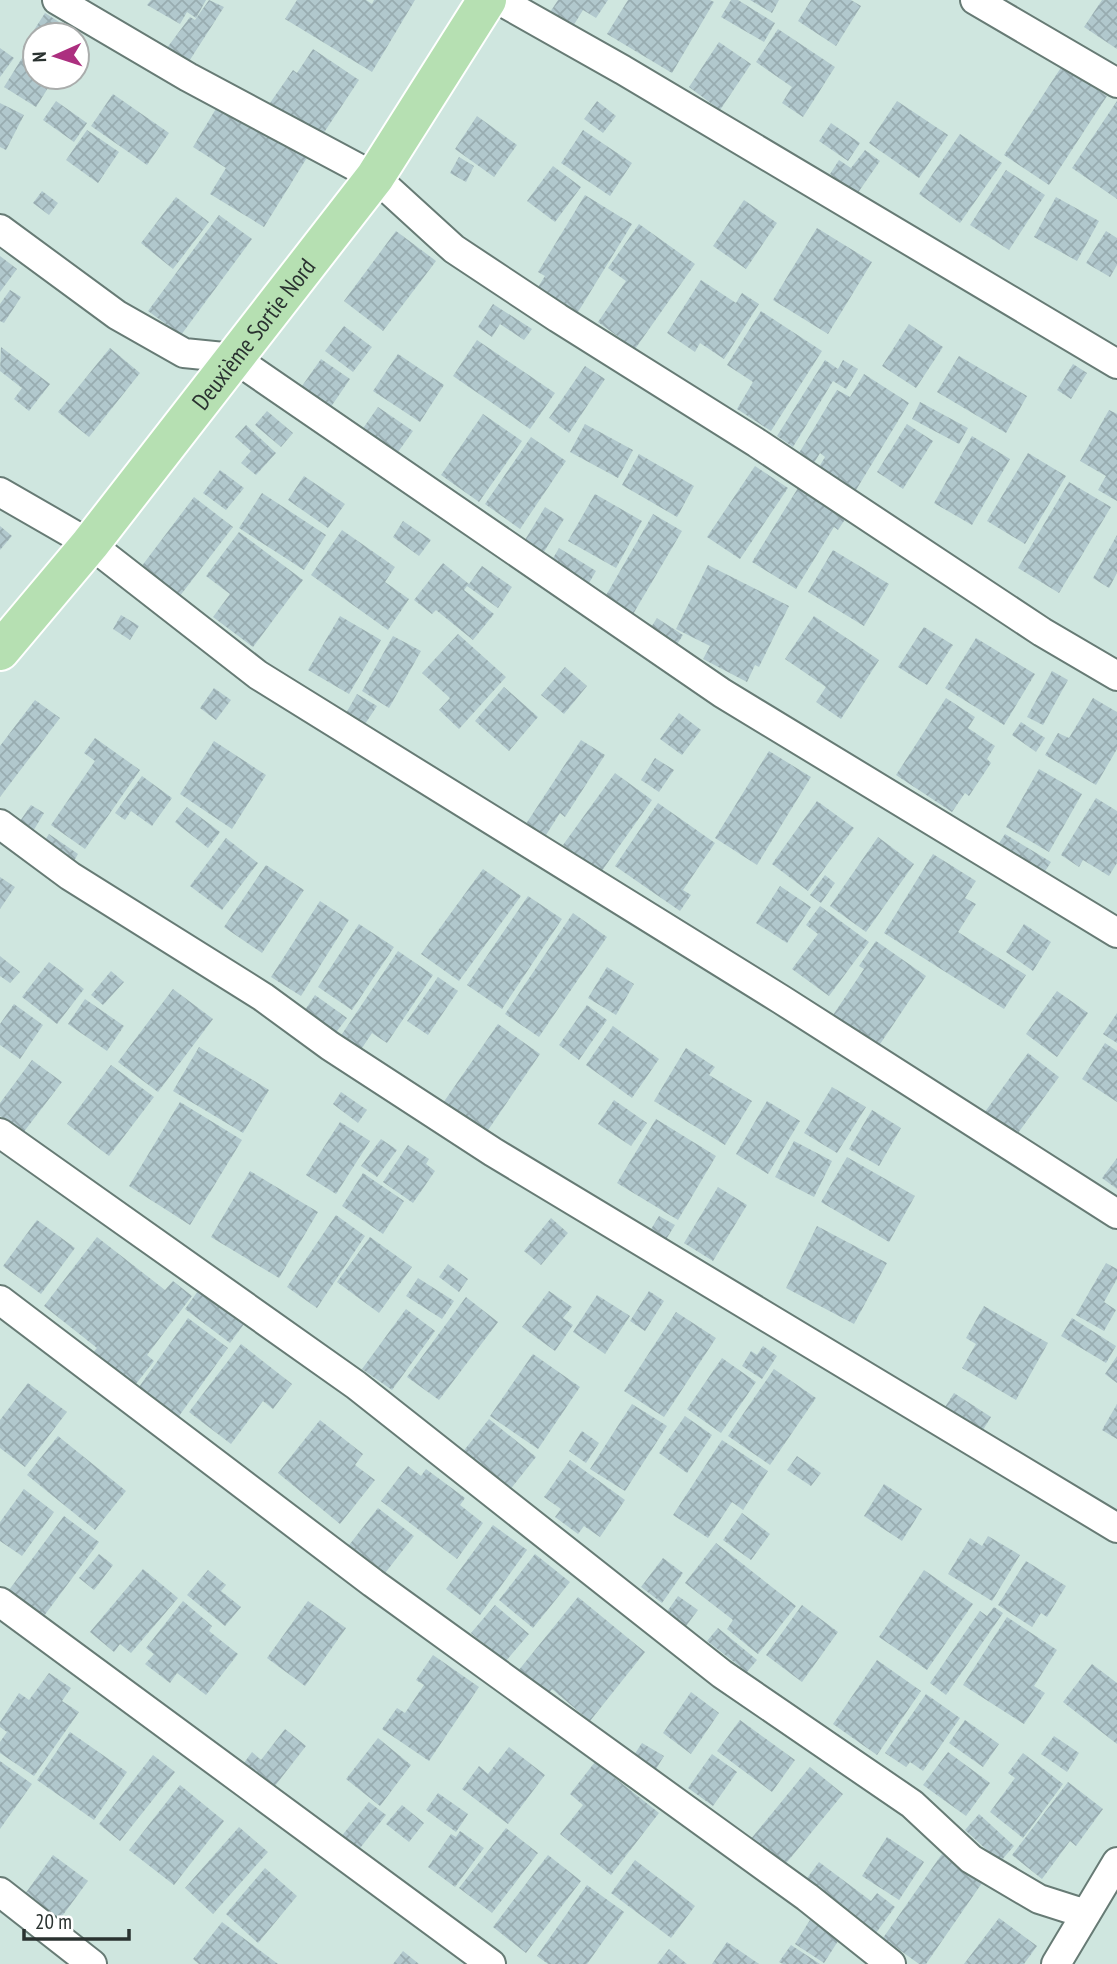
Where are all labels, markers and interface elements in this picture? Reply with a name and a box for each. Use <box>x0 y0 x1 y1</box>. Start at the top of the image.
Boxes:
north arrow <box>21 21 91 91</box>
text: N <box>27 51 51 63</box>
street label: Deuxième Sortie Nord <box>185 252 322 416</box>
scale bar <box>24 1898 130 1942</box>
text: 20 m <box>35 1908 72 1935</box>

